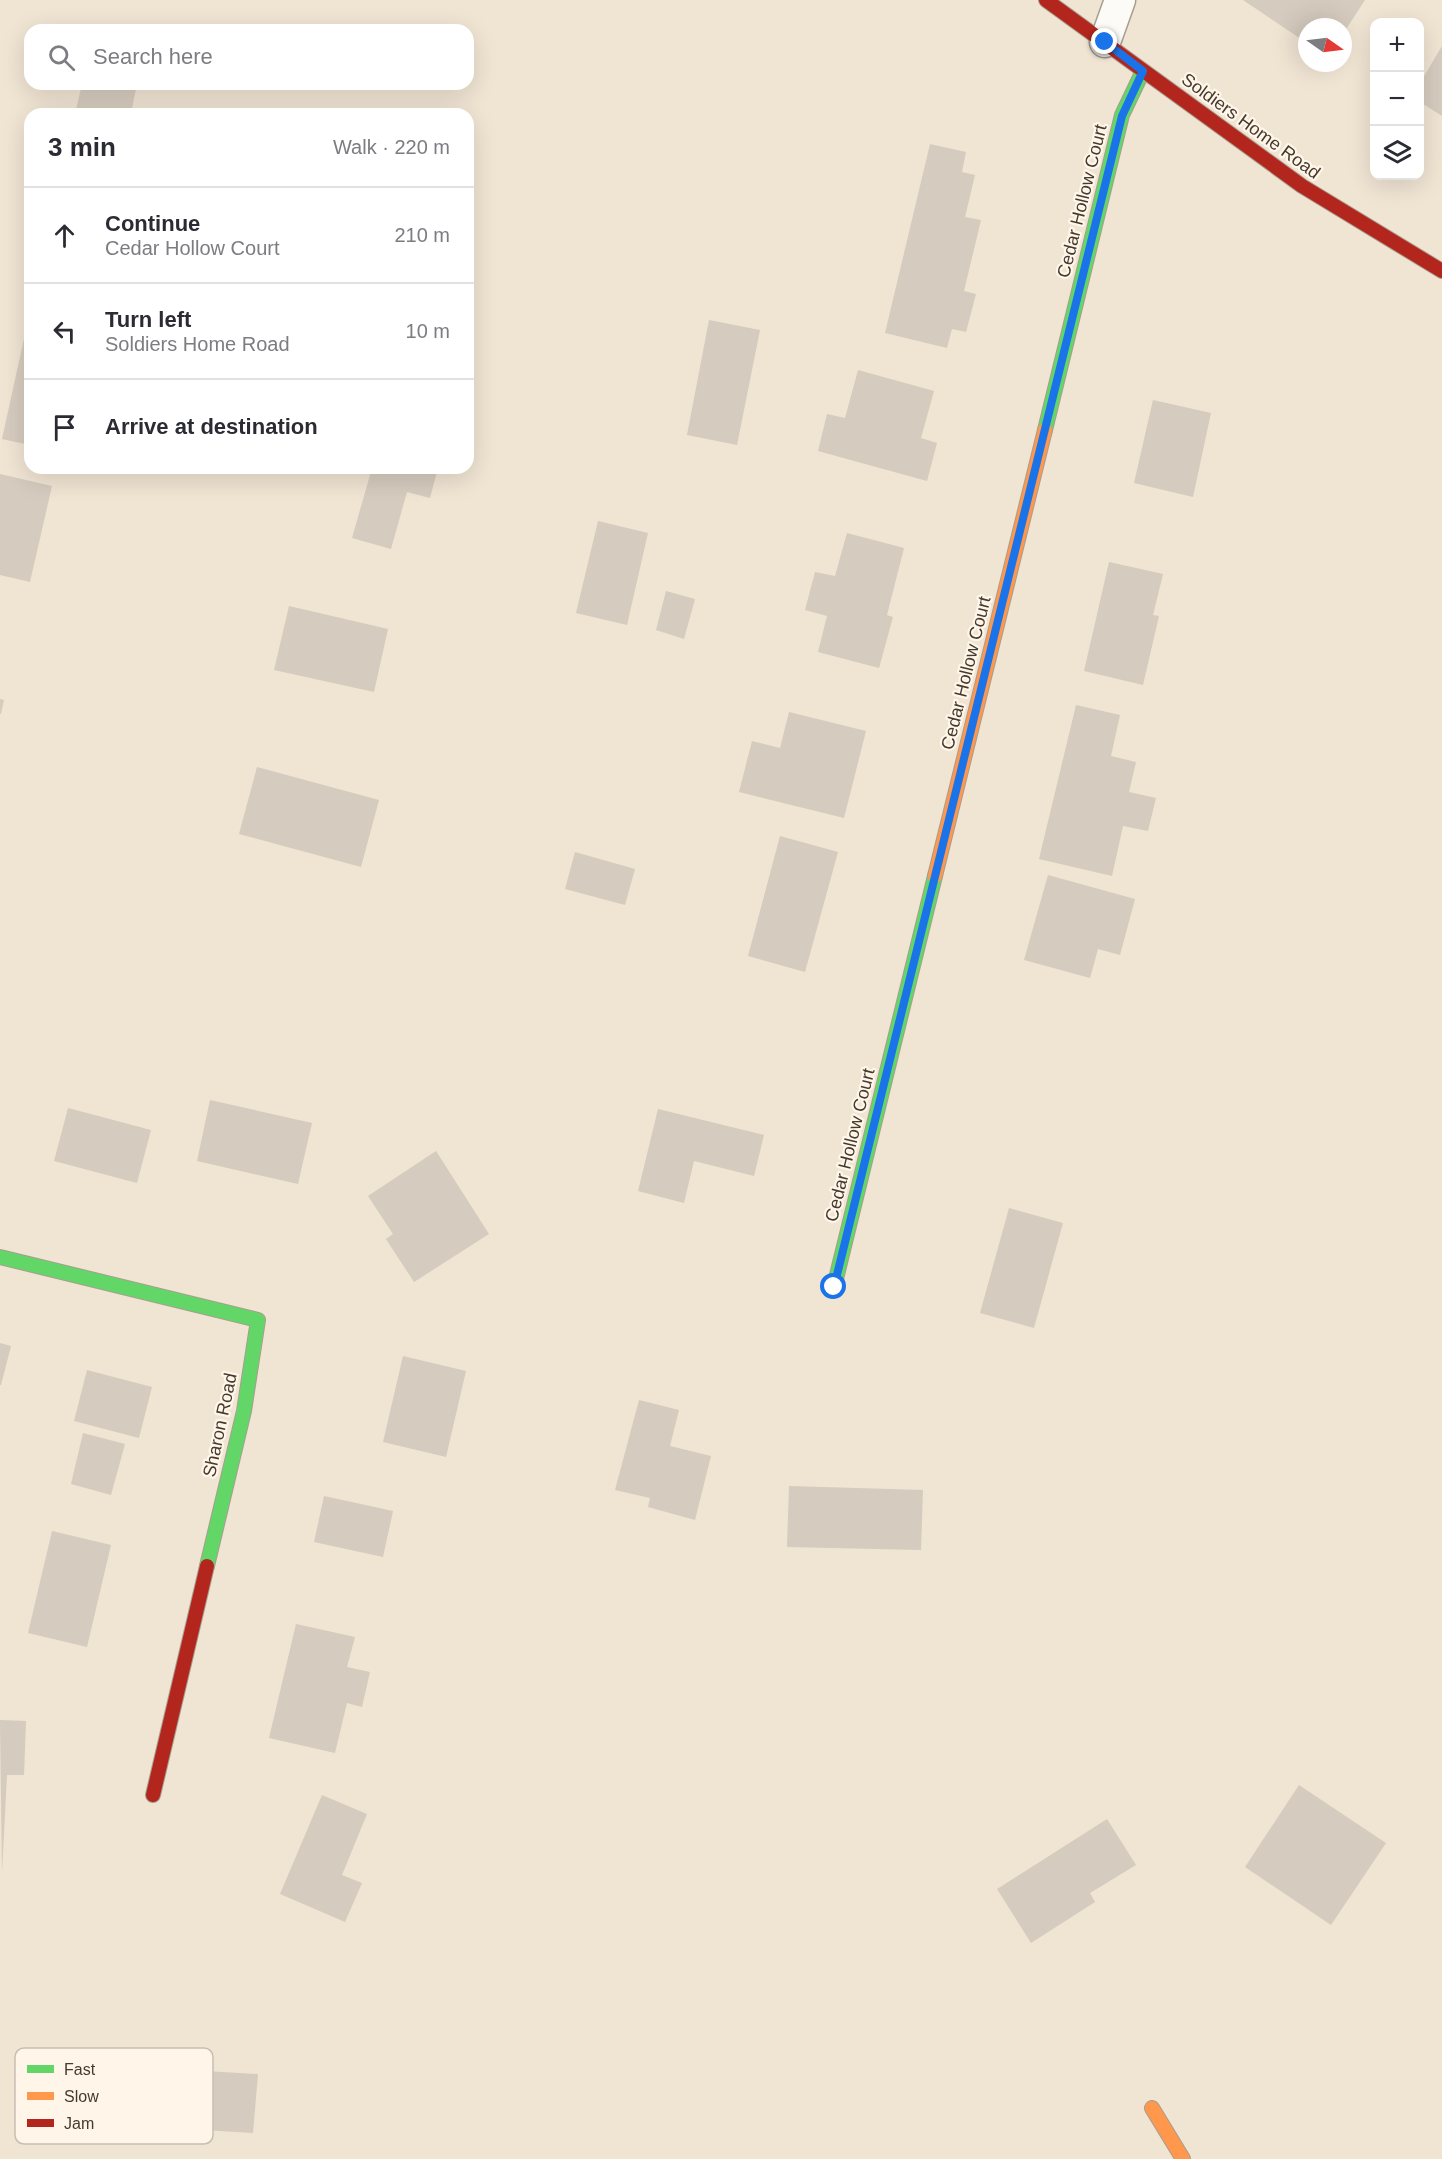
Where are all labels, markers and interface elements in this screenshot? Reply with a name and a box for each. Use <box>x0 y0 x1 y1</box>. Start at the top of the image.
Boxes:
north arrow <box>1298 18 1352 72</box>
map controls <box>1370 18 1424 180</box>
button: + <box>1370 18 1424 72</box>
search box <box>24 24 474 90</box>
route end <box>1091 28 1117 54</box>
icon: search <box>45 41 78 74</box>
text: Search here <box>93 44 213 69</box>
street label: Soldiers Home Road <box>1178 69 1324 183</box>
button: − <box>1370 72 1424 126</box>
street label: Cedar Hollow Court <box>1053 122 1111 280</box>
button: layers <box>1370 126 1424 180</box>
text: 3 min <box>48 132 116 162</box>
text: Walk · 220 m <box>333 136 450 158</box>
text: Continue <box>105 211 200 236</box>
icon: ahead <box>48 219 81 252</box>
text: 210 m <box>394 224 450 246</box>
text: Cedar Hollow Court <box>105 237 280 259</box>
text: Turn left <box>105 307 191 332</box>
icon: left <box>48 315 81 348</box>
text: 10 m <box>406 320 450 342</box>
text: Soldiers Home Road <box>105 333 290 355</box>
icon: arrive <box>48 411 81 444</box>
text: Arrive at destination <box>105 414 318 439</box>
street label: Cedar Hollow Court <box>937 594 995 752</box>
street label: Cedar Hollow Court <box>821 1066 879 1224</box>
route start <box>820 1273 846 1299</box>
street label: Sharon Road <box>199 1371 241 1479</box>
legend <box>15 2048 213 2144</box>
text: Fast <box>64 2061 96 2078</box>
text: Slow <box>64 2088 99 2105</box>
text: Jam <box>64 2115 94 2132</box>

